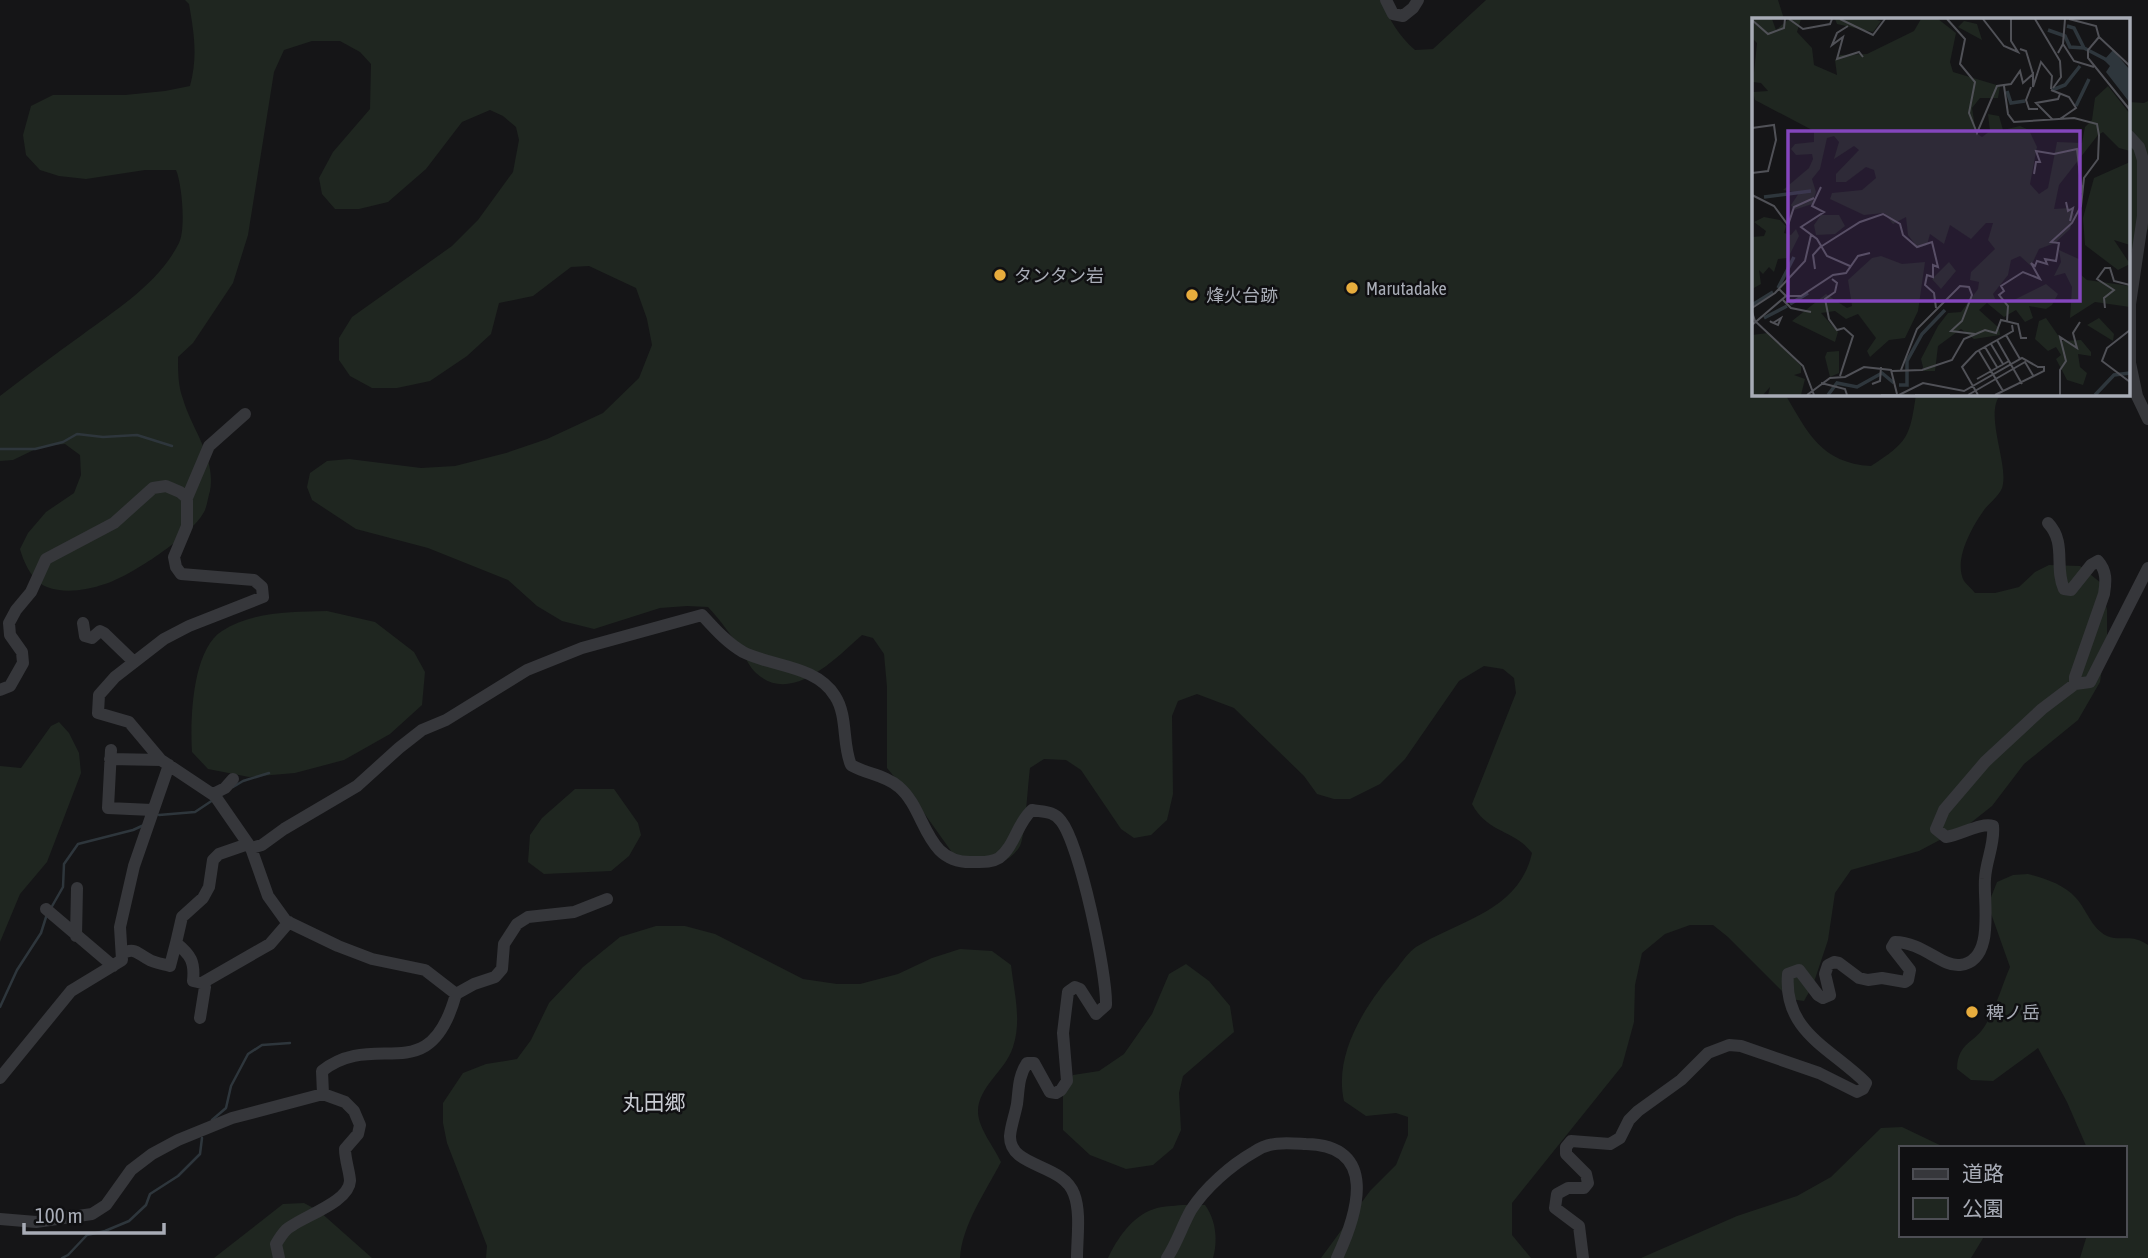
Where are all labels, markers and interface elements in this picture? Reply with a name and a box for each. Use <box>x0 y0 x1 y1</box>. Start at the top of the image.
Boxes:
inset map <box>1752 18 2130 396</box>
place label: タンタン岩 <box>1014 265 1104 286</box>
marker: タンタン岩 <box>992 267 1008 283</box>
place label: Marutadake <box>1366 278 1447 299</box>
marker: Marutadake <box>1344 280 1360 296</box>
place label: 烽火台跡 <box>1206 285 1278 306</box>
marker: 烽火台跡 <box>1184 287 1200 303</box>
place label: 稗ノ岳 <box>1986 1002 2040 1023</box>
marker: 稗ノ岳 <box>1964 1004 1980 1020</box>
district label: 丸田郷 <box>623 1090 686 1114</box>
legend <box>1899 1146 2127 1237</box>
text: 道路 <box>1962 1161 2004 1185</box>
scale bar <box>24 1192 164 1236</box>
text: 公園 <box>1962 1196 2004 1220</box>
text: 100 m <box>35 1203 83 1227</box>

